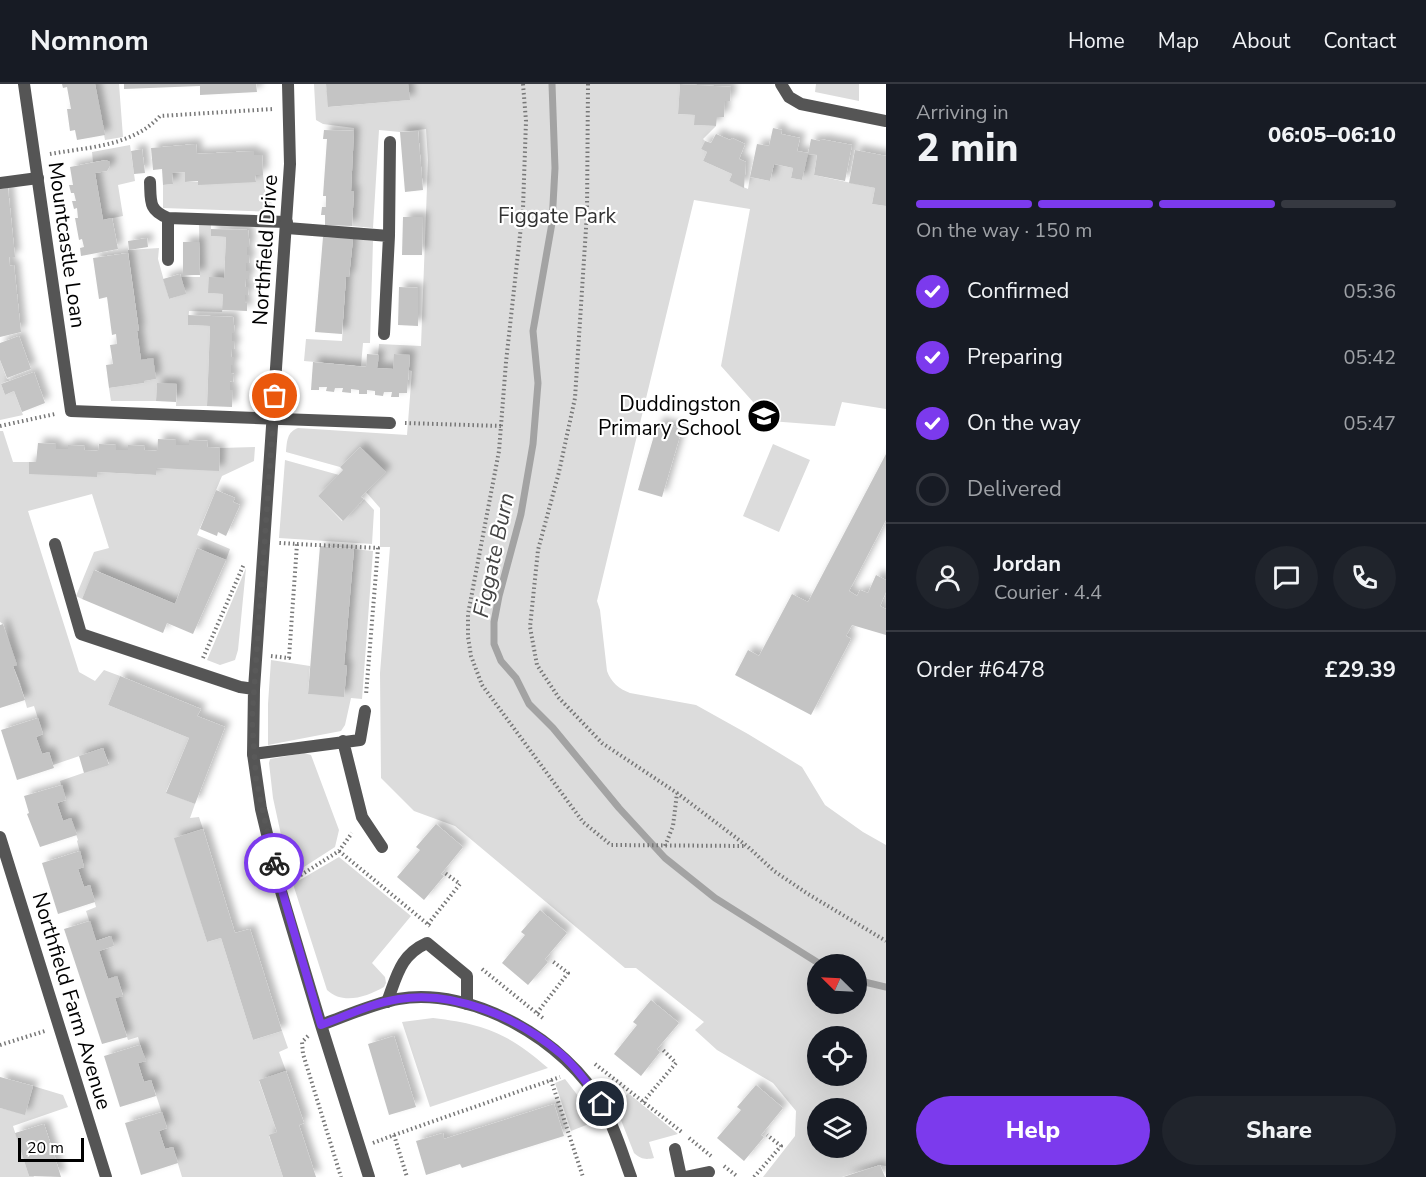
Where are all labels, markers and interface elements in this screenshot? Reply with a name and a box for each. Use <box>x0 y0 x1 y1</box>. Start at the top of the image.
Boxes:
text: Nomnom <box>30 22 149 60</box>
text: Home <box>1068 27 1125 55</box>
text: Map <box>1158 27 1199 55</box>
text: About <box>1232 27 1290 55</box>
text: Contact <box>1323 27 1396 55</box>
text: Arriving in <box>916 99 1009 126</box>
text: 06:05–06:10 <box>1268 120 1396 150</box>
text: 2 min <box>916 122 1019 175</box>
street label: Mountcastle Loan <box>41 160 93 330</box>
street label: Northfield Drive <box>246 174 284 326</box>
park label: Figgate Park <box>498 202 616 230</box>
text: On the way · 150 m <box>916 217 1092 244</box>
icon: check <box>916 275 949 308</box>
text: Confirmed <box>967 276 1069 306</box>
text: 05:36 <box>1343 278 1396 305</box>
icon: check <box>916 341 949 374</box>
text: Preparing <box>967 342 1063 372</box>
text: 05:42 <box>1343 344 1396 371</box>
pin <box>249 370 300 421</box>
icon: bag <box>258 379 291 412</box>
place label: Duddingston Primary School <box>598 390 742 442</box>
school or university icon: Duddingston Primary School <box>746 398 782 434</box>
icon: check <box>916 407 949 440</box>
text: On the way <box>967 408 1081 438</box>
text: 05:47 <box>1343 410 1396 437</box>
text: Delivered <box>967 474 1062 504</box>
water label: Figgate Burn <box>466 490 522 621</box>
button: person <box>916 546 979 609</box>
button: chat <box>1255 546 1318 609</box>
button: phone <box>1333 546 1396 609</box>
text: Jordan <box>994 549 1061 579</box>
text: Courier · 4.4 <box>994 579 1102 606</box>
text: Order #6478 <box>916 655 1045 685</box>
text: £29.39 <box>1325 655 1396 685</box>
courier <box>244 833 304 893</box>
icon: bike <box>258 847 291 880</box>
street label: Northfield Farm Avenue <box>26 889 118 1113</box>
north arrow <box>807 954 867 1014</box>
map controls <box>807 954 867 1158</box>
button: locate <box>807 1026 867 1086</box>
pin <box>576 1078 627 1129</box>
icon: home <box>585 1087 618 1120</box>
button: Help <box>916 1096 1150 1165</box>
button: Share <box>1162 1096 1396 1165</box>
button: layers <box>807 1098 867 1158</box>
scale bar <box>18 1135 84 1162</box>
text: 20 m <box>27 1137 64 1159</box>

